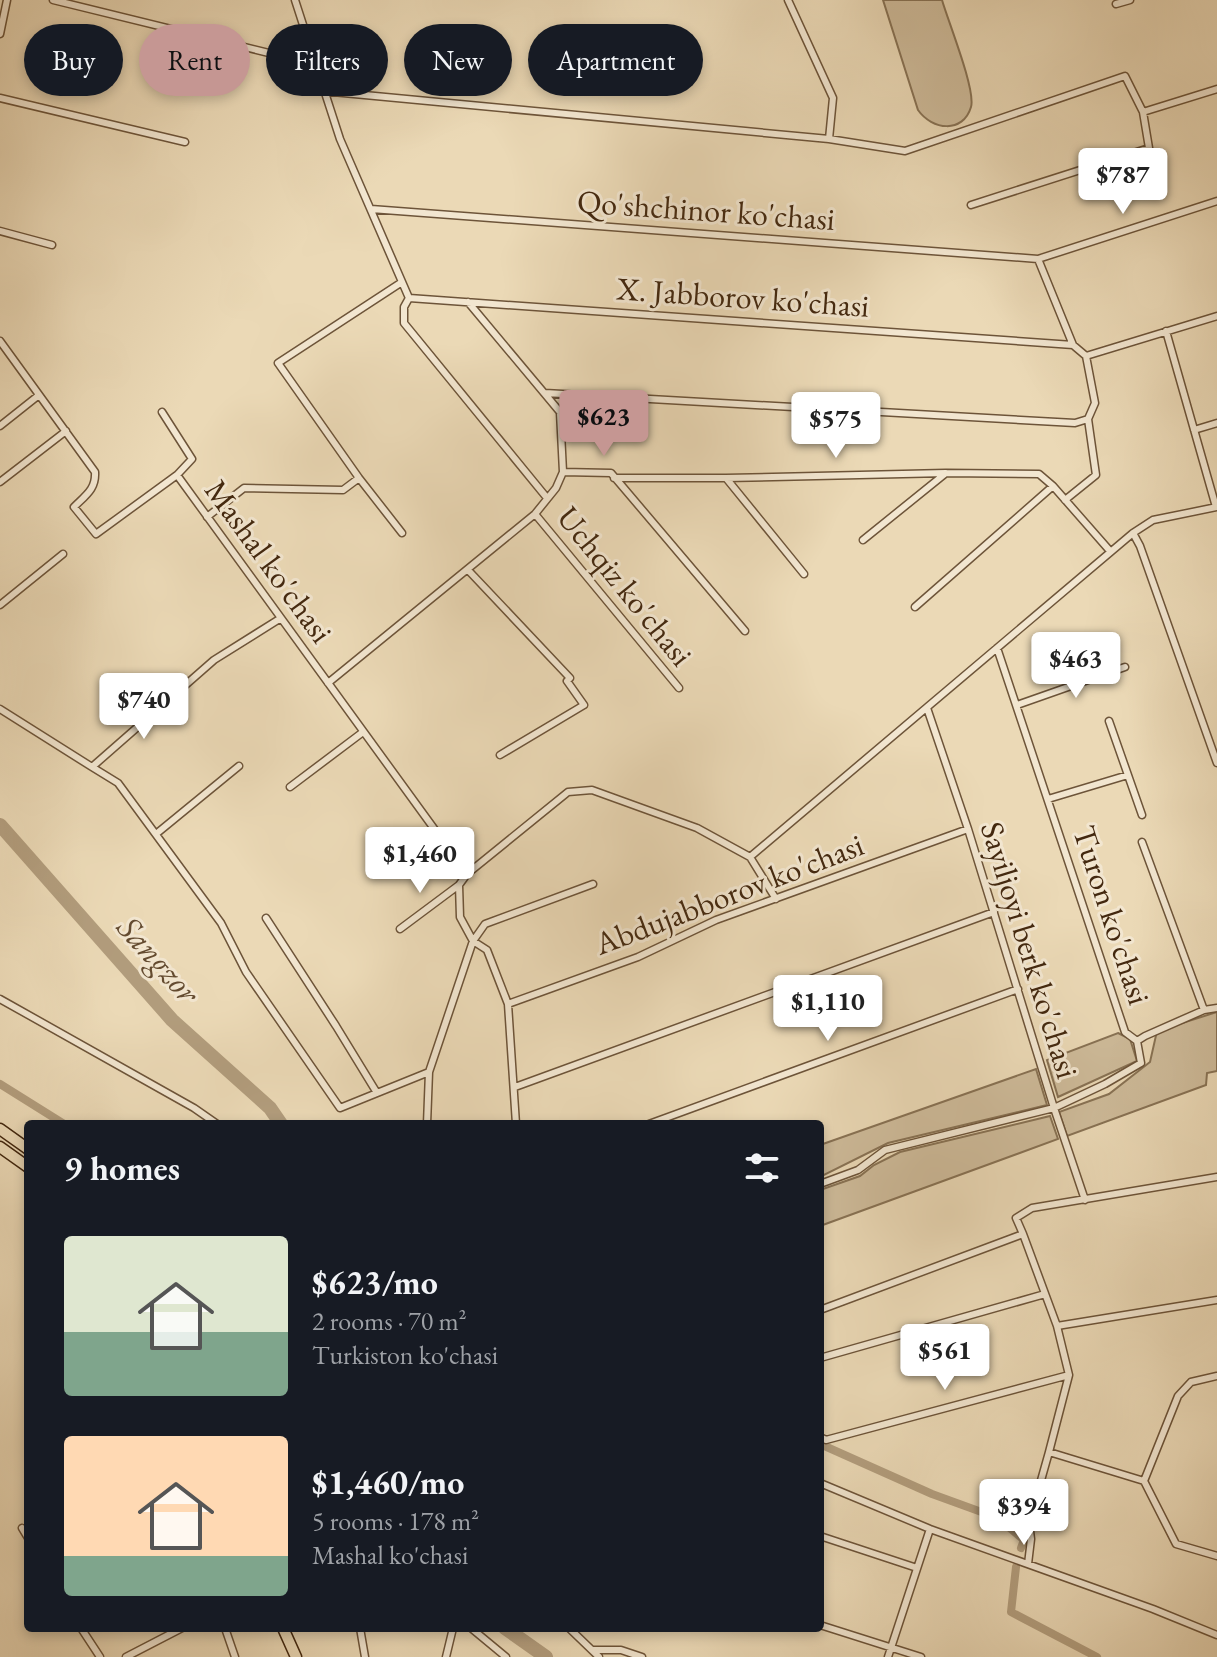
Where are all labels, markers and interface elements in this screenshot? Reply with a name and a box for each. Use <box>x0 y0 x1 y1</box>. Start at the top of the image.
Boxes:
chip: Buy <box>24 24 123 96</box>
chip: Rent <box>139 24 250 96</box>
chip: Filters <box>266 24 388 96</box>
chip: New <box>404 24 512 96</box>
chip: Apartment <box>528 24 703 96</box>
pin: $787 <box>1076 148 1170 216</box>
text: $787 <box>1096 157 1150 191</box>
street label: Qo'shchinor ko'chasi <box>576 180 836 240</box>
street label: X. Jabborov ko'chasi <box>614 267 871 327</box>
pin: $623 <box>557 390 651 458</box>
pin: $575 <box>789 392 883 460</box>
text: $623 <box>577 399 631 433</box>
text: $575 <box>809 401 863 435</box>
street label: Mashal ko'chasi <box>195 471 343 651</box>
street label: Uchqiz ko'chasi <box>548 497 702 675</box>
pin: $463 <box>1029 632 1123 700</box>
text: $463 <box>1049 641 1103 675</box>
pin: $740 <box>97 673 191 741</box>
text: $740 <box>117 682 171 716</box>
street label: Sayiljoyi berk ko'chasi <box>971 817 1089 1084</box>
street label: Turon ko'chasi <box>1063 820 1161 1010</box>
street label: Abdujabborov ko'chasi <box>588 823 870 965</box>
pin: $1,460 <box>355 827 485 895</box>
text: $1,460 <box>383 836 457 870</box>
water label: Sangzor <box>107 905 211 1014</box>
pin: $1,110 <box>763 975 893 1043</box>
text: $1,110 <box>791 984 865 1018</box>
text: 9 homes <box>64 1146 180 1190</box>
icon: filters <box>740 1146 784 1190</box>
text: $623/mo <box>312 1260 438 1304</box>
icon: home <box>128 1268 224 1364</box>
text: 2 rooms · 70 m² <box>312 1304 467 1338</box>
pin: $561 <box>898 1324 992 1392</box>
text: $561 <box>918 1333 972 1367</box>
text: Turkiston ko'chasi <box>312 1338 498 1372</box>
text: $1,460/mo <box>312 1460 464 1504</box>
icon: home <box>128 1468 224 1564</box>
pin: $394 <box>977 1479 1071 1547</box>
text: $394 <box>997 1488 1051 1522</box>
text: 5 rooms · 178 m² <box>312 1504 479 1538</box>
text: Mashal ko'chasi <box>312 1538 468 1572</box>

